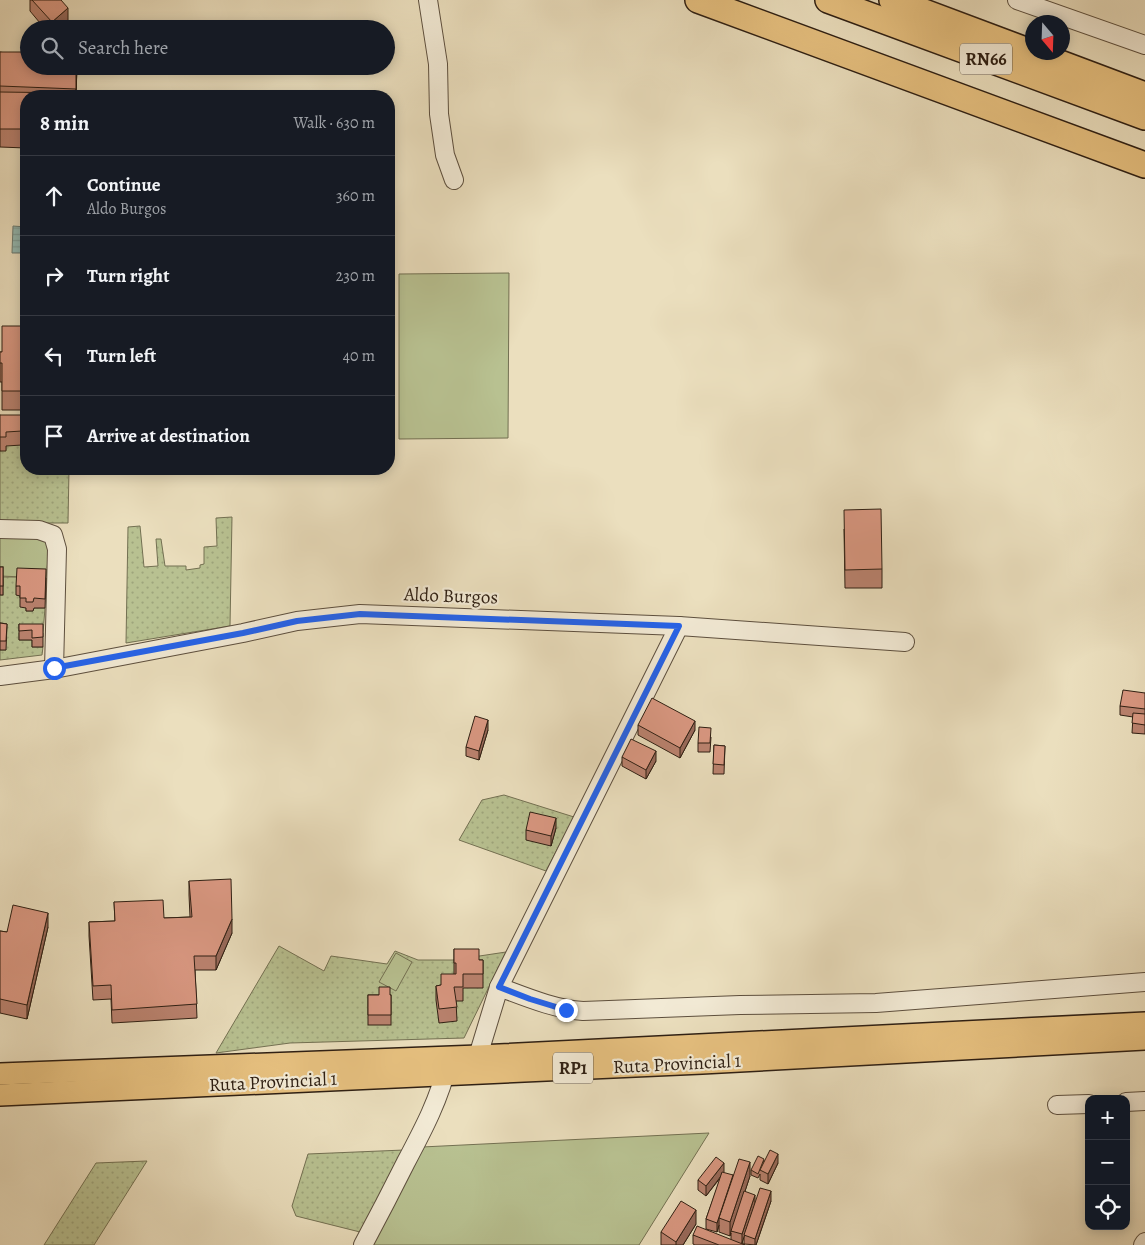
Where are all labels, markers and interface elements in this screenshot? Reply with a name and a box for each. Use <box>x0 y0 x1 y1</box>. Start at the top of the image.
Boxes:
north arrow <box>1025 15 1070 60</box>
search box <box>20 20 395 75</box>
icon: search <box>38 34 66 62</box>
text: Search here <box>78 35 168 61</box>
road number: RN66 <box>960 44 1012 74</box>
text: 8 min <box>40 109 89 137</box>
text: Walk · 630 m <box>293 112 375 134</box>
text: Continue <box>87 172 161 198</box>
icon: ahead <box>40 182 68 210</box>
text: 360 m <box>336 185 375 207</box>
text: Aldo Burgos <box>87 198 166 220</box>
icon: right <box>40 262 68 290</box>
text: Turn right <box>87 263 169 289</box>
text: 230 m <box>336 265 375 287</box>
icon: left <box>40 342 68 370</box>
text: Turn left <box>87 343 156 369</box>
text: 40 m <box>343 345 375 367</box>
icon: arrive <box>40 422 68 450</box>
text: Arrive at destination <box>87 423 250 449</box>
street label: Aldo Burgos <box>402 581 499 611</box>
route start <box>43 657 66 680</box>
route end <box>555 999 578 1022</box>
street label: Ruta Provincial 1 <box>612 1048 742 1080</box>
road number: RP1 <box>553 1052 593 1084</box>
street label: Ruta Provincial 1 <box>208 1066 338 1098</box>
map controls <box>1085 1095 1130 1230</box>
button: + <box>1085 1095 1130 1140</box>
button: − <box>1085 1140 1130 1185</box>
button: locate <box>1085 1185 1130 1230</box>

